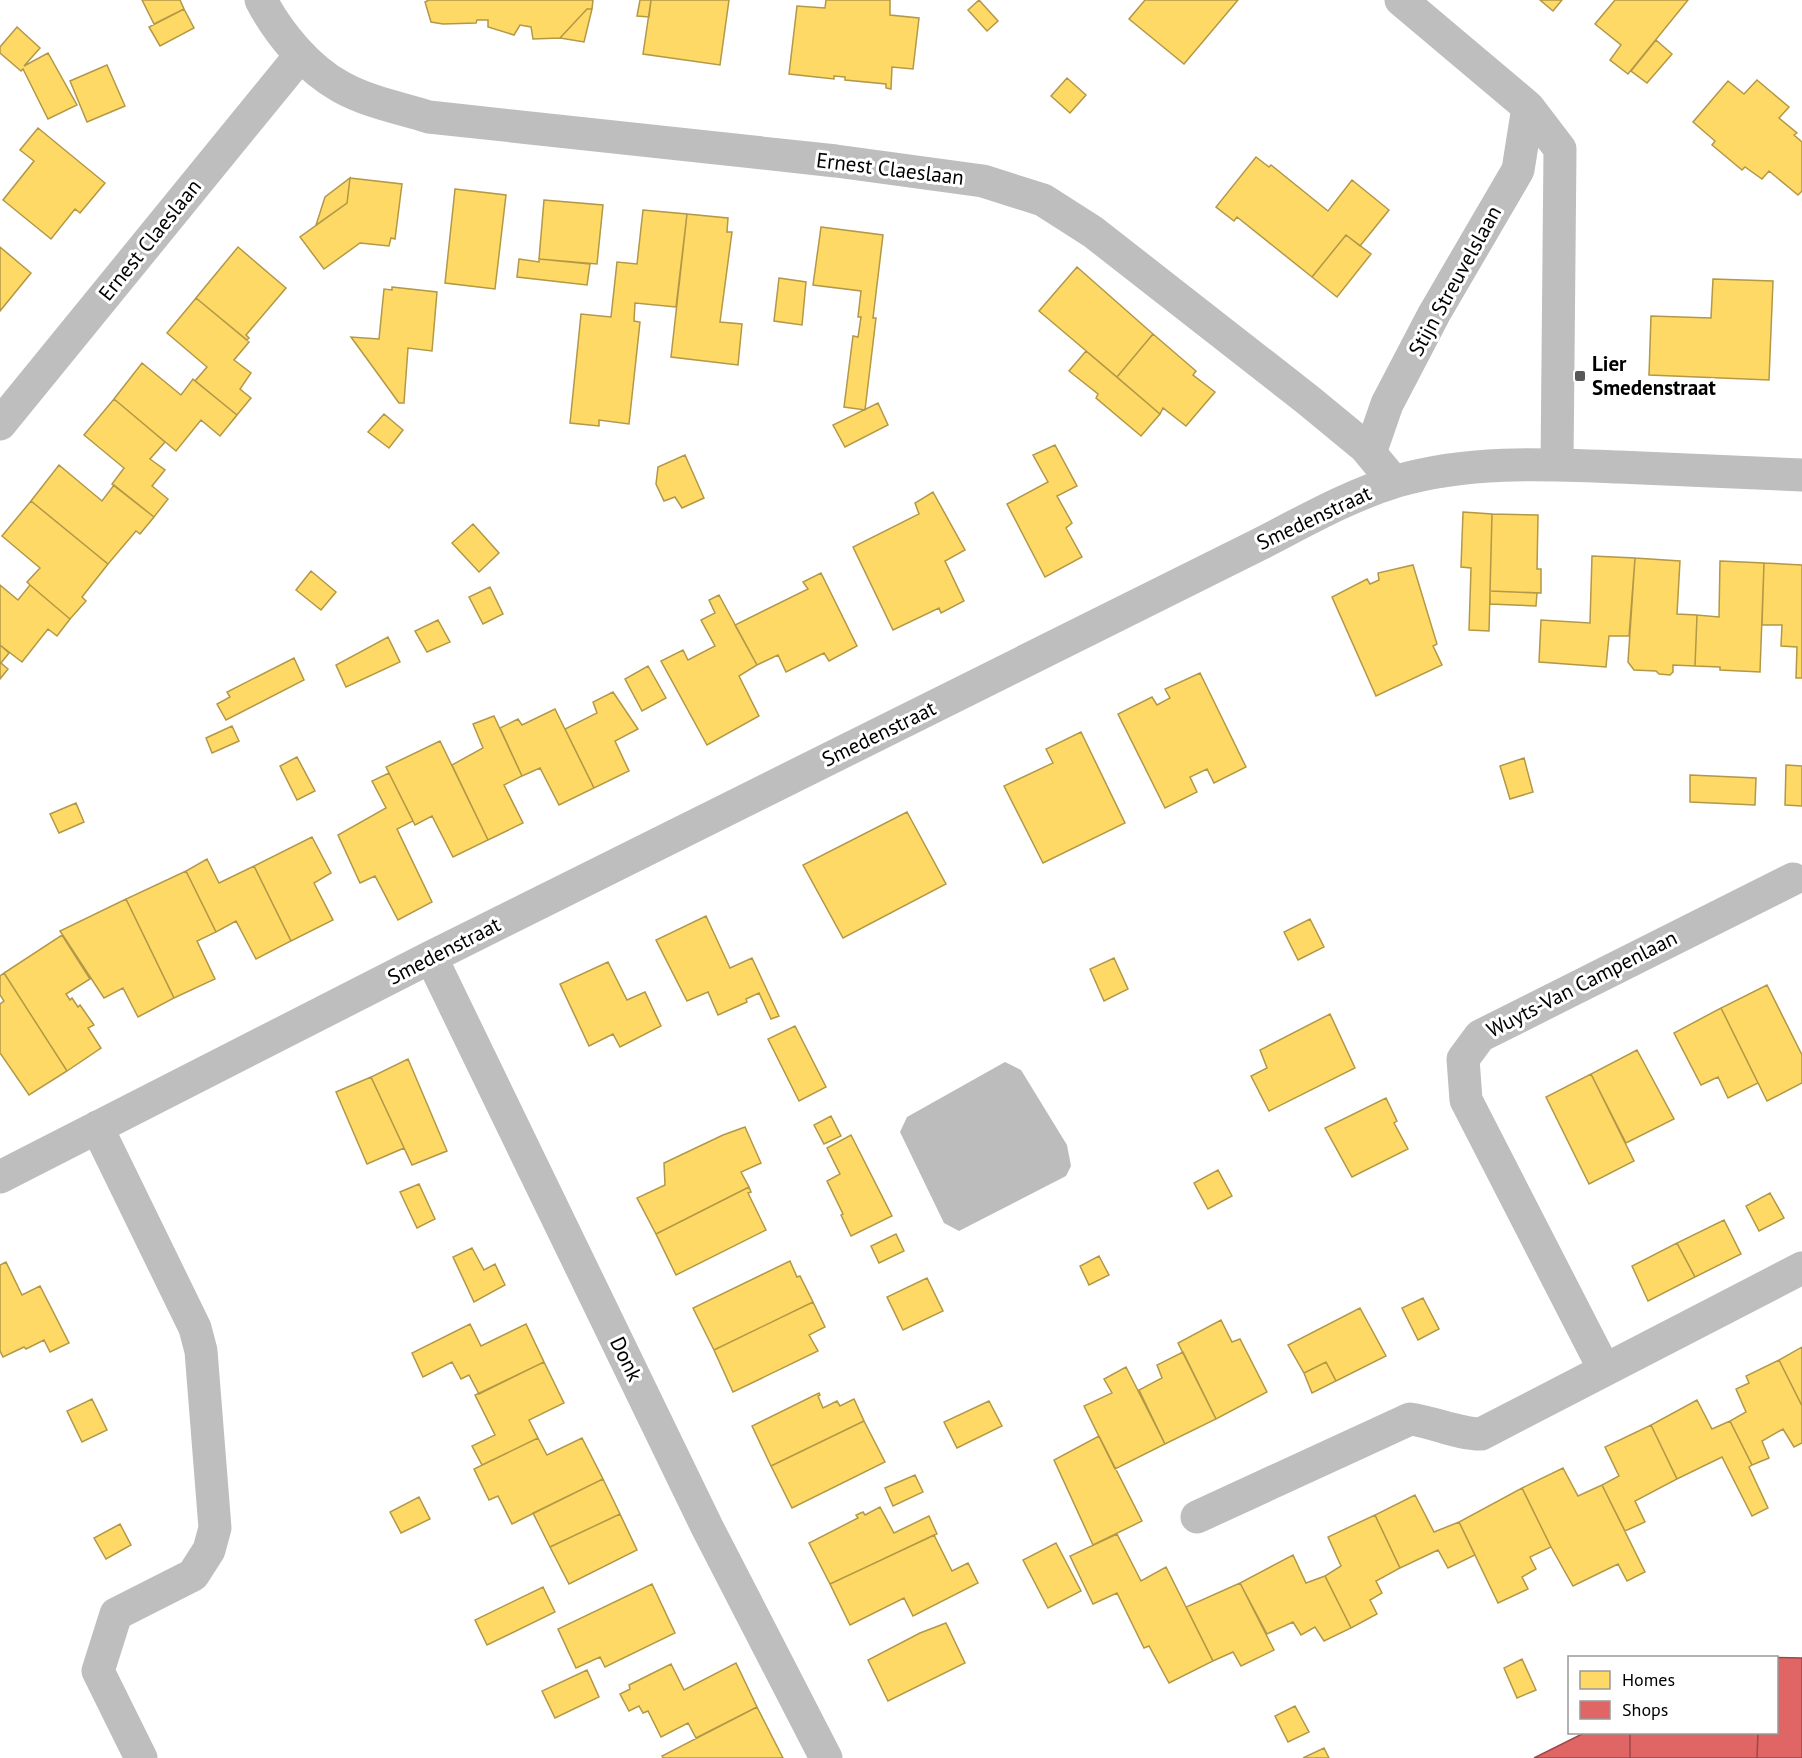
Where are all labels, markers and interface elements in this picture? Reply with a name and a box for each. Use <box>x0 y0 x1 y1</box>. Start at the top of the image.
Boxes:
street label: Ernest Claeslaan <box>815 146 965 191</box>
street label: Ernest Claeslaan <box>92 173 207 306</box>
street label: Stijn Streuvelslaan <box>1402 201 1507 361</box>
place label: Lier Smedenstraat <box>1592 350 1717 401</box>
marker: Lier Smedenstraat <box>1573 369 1587 383</box>
street label: Smedenstraat <box>1252 479 1375 556</box>
street label: Smedenstraat <box>817 694 940 773</box>
street label: Smedenstraat <box>383 911 505 991</box>
street label: Wuyts-Van Campenlaan <box>1482 924 1681 1043</box>
street label: Donk <box>604 1332 649 1386</box>
legend <box>1568 1656 1778 1734</box>
text: Homes <box>1622 1668 1675 1691</box>
text: Shops <box>1622 1698 1668 1721</box>

